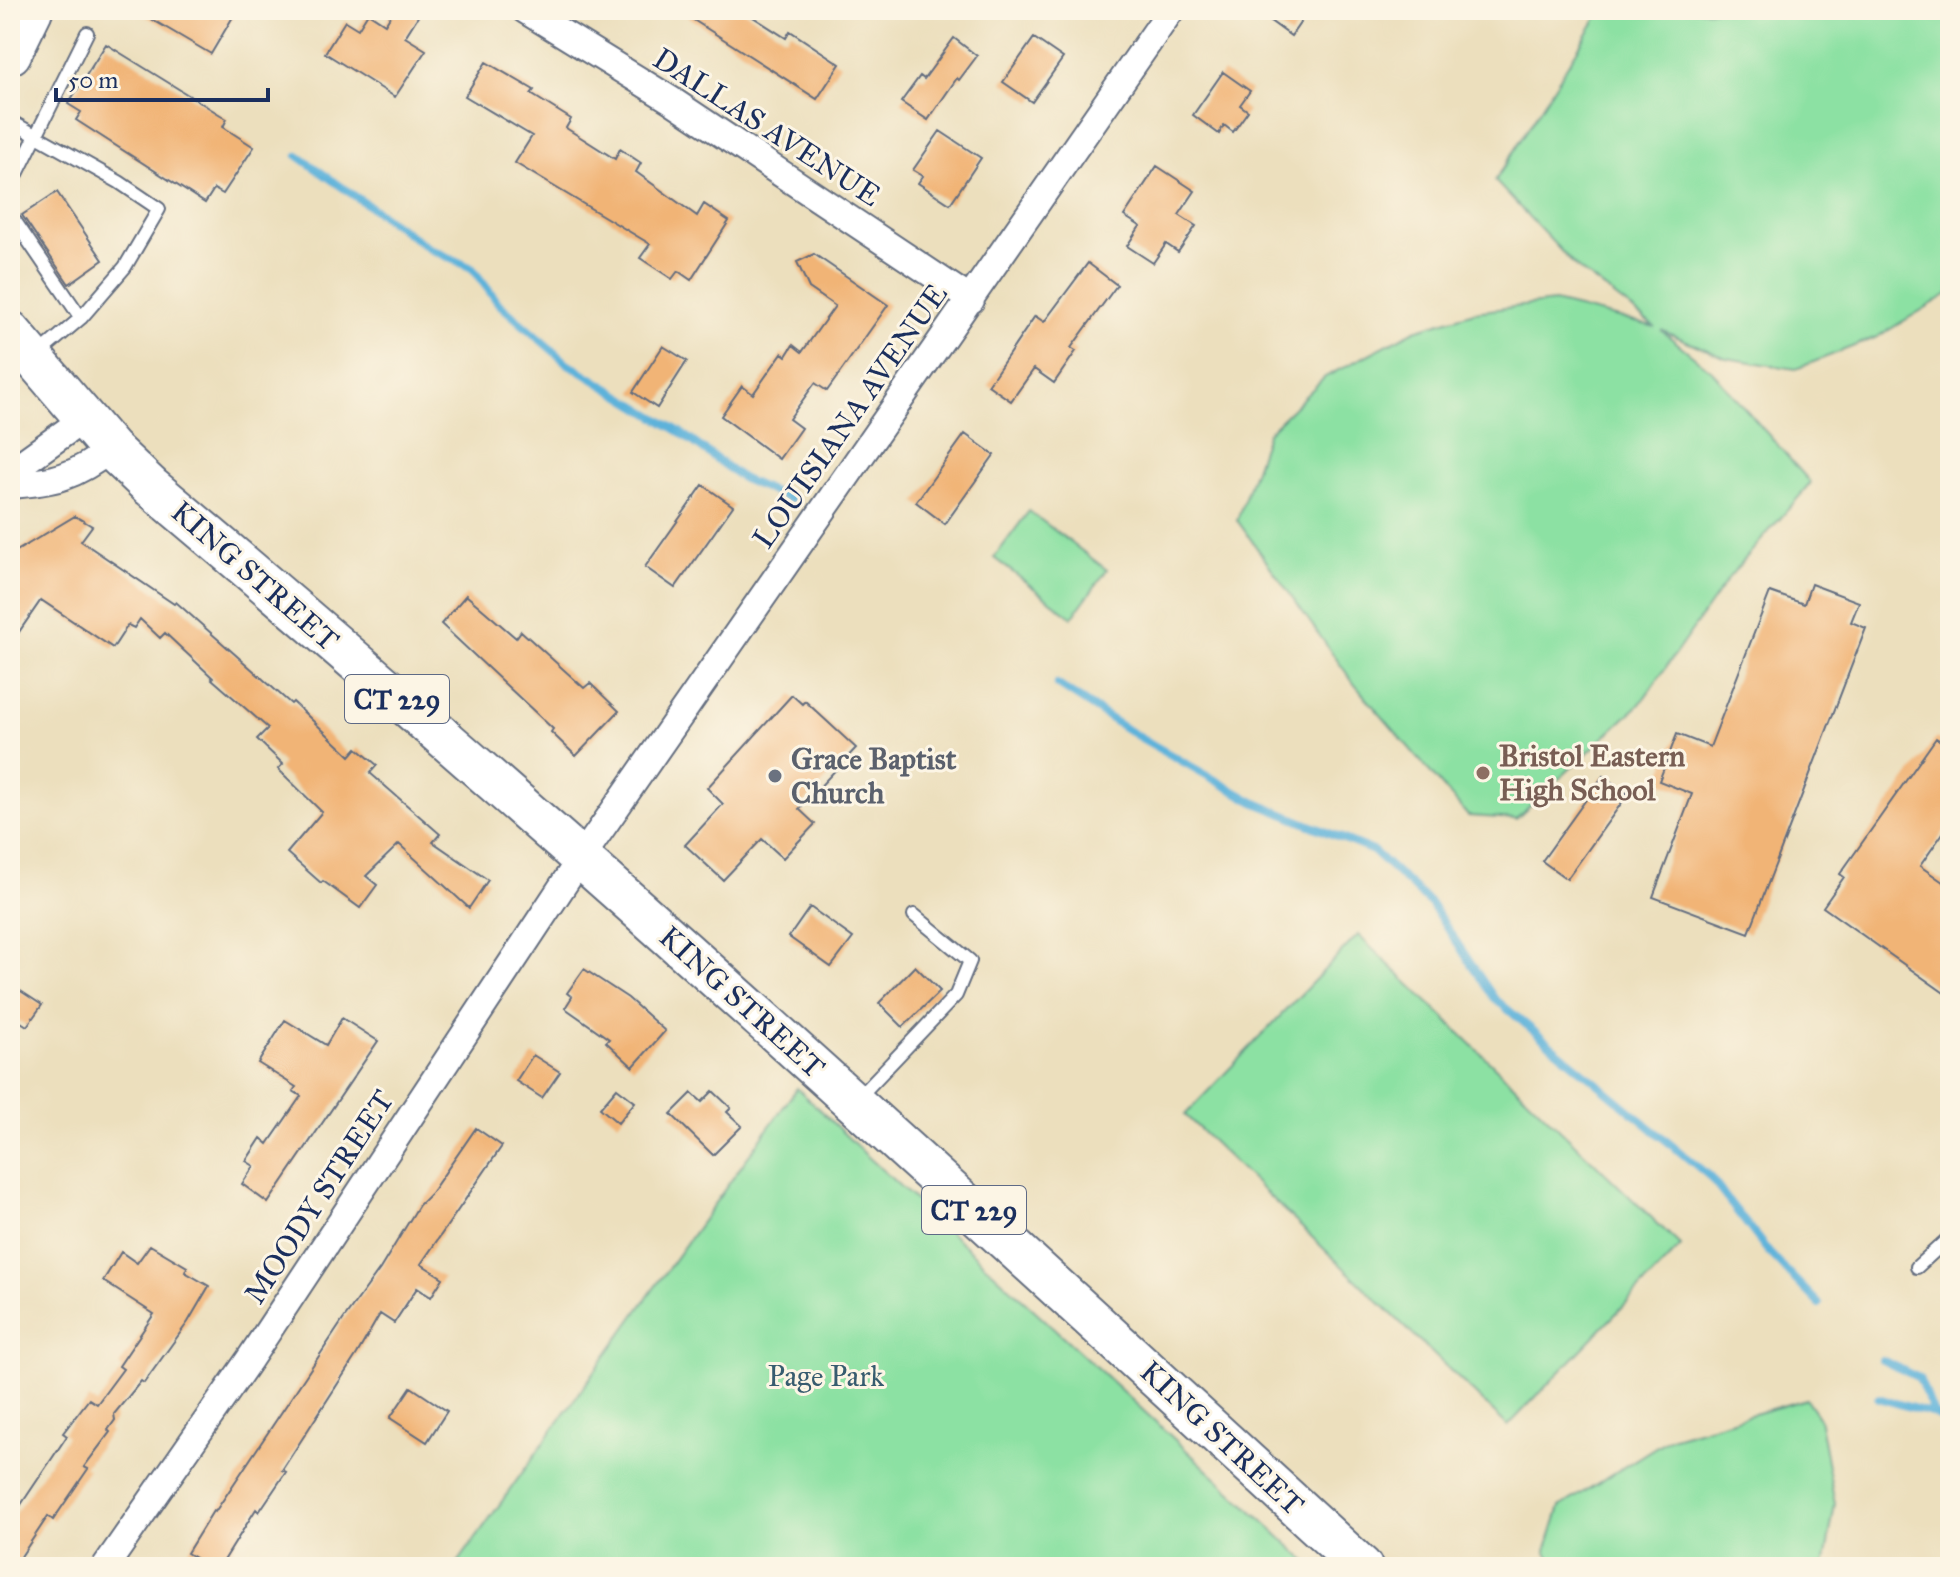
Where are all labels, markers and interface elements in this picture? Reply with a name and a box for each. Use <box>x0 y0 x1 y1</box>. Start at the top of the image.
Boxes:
street label: DALLAS AVENUE <box>647 40 887 214</box>
scale bar <box>56 52 268 102</box>
text: 50 m <box>68 65 118 95</box>
street label: LOUISIANA AVENUE <box>745 277 955 555</box>
street label: KING STREET <box>164 493 346 659</box>
road number: CT 229 <box>345 675 449 723</box>
place label: Bristol Eastern High School <box>1499 738 1686 808</box>
place label: Grace Baptist Church <box>791 741 957 811</box>
marker: Bristol Eastern High School <box>1474 764 1492 782</box>
marker: Grace Baptist Church <box>766 767 784 785</box>
street label: KING STREET <box>652 918 832 1086</box>
street label: MOODY STREET <box>237 1084 401 1310</box>
road number: CT 229 <box>922 1186 1026 1234</box>
street label: KING STREET <box>1133 1353 1311 1523</box>
park label: Page Park <box>768 1358 884 1394</box>

